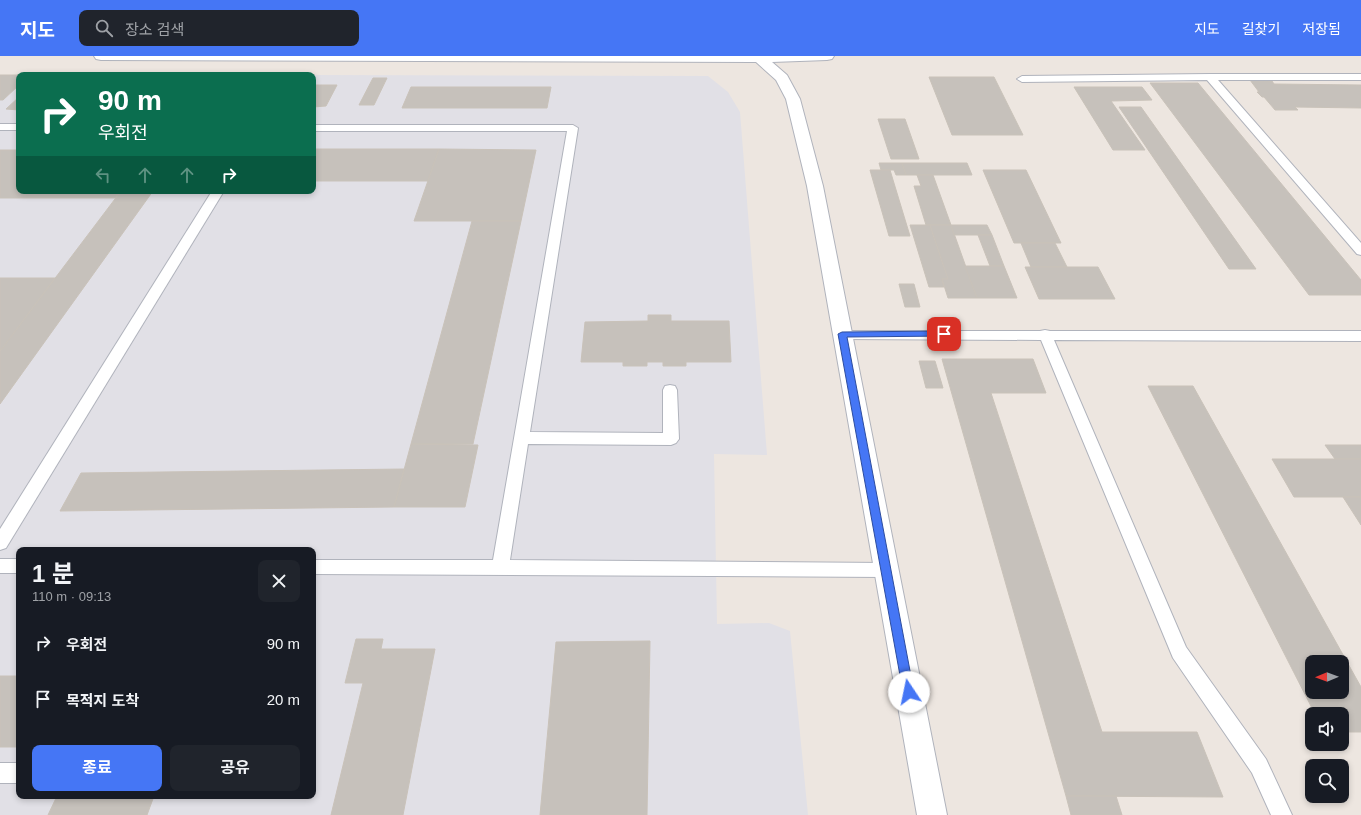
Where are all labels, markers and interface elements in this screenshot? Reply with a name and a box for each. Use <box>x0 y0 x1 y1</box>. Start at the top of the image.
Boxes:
search box <box>79 10 359 46</box>
icon: search <box>93 17 115 39</box>
text: 지도 <box>20 20 55 41</box>
text: 장소 검색 <box>125 21 184 38</box>
text: 지도 <box>1194 21 1220 37</box>
text: 길찾기 <box>1242 21 1280 37</box>
text: 저장됨 <box>1302 21 1341 37</box>
text: 90 m <box>98 85 162 116</box>
icon: right <box>32 88 84 140</box>
text: 우회전 <box>98 123 148 143</box>
icon: left <box>92 164 114 186</box>
icon: ahead <box>134 164 156 186</box>
icon: ahead <box>176 164 198 186</box>
icon: right <box>218 164 240 186</box>
pin <box>927 317 961 351</box>
icon: arrive <box>933 323 955 345</box>
text: 1 분 <box>32 560 74 587</box>
button: close <box>258 560 300 602</box>
text: 110 m · 09:13 <box>32 589 111 604</box>
icon: right <box>32 632 54 654</box>
text: 90 m <box>267 635 300 652</box>
text: 우회전 <box>66 636 107 653</box>
north arrow <box>1305 655 1349 699</box>
map controls <box>1305 655 1349 803</box>
position arrow <box>888 671 930 713</box>
icon: arrive <box>32 688 54 710</box>
text: 20 m <box>267 691 300 708</box>
text: 목적지 도착 <box>66 692 139 709</box>
button: sound <box>1305 707 1349 751</box>
button: 종료 <box>32 745 162 791</box>
button: 공유 <box>170 745 300 791</box>
button: search <box>1305 759 1349 803</box>

